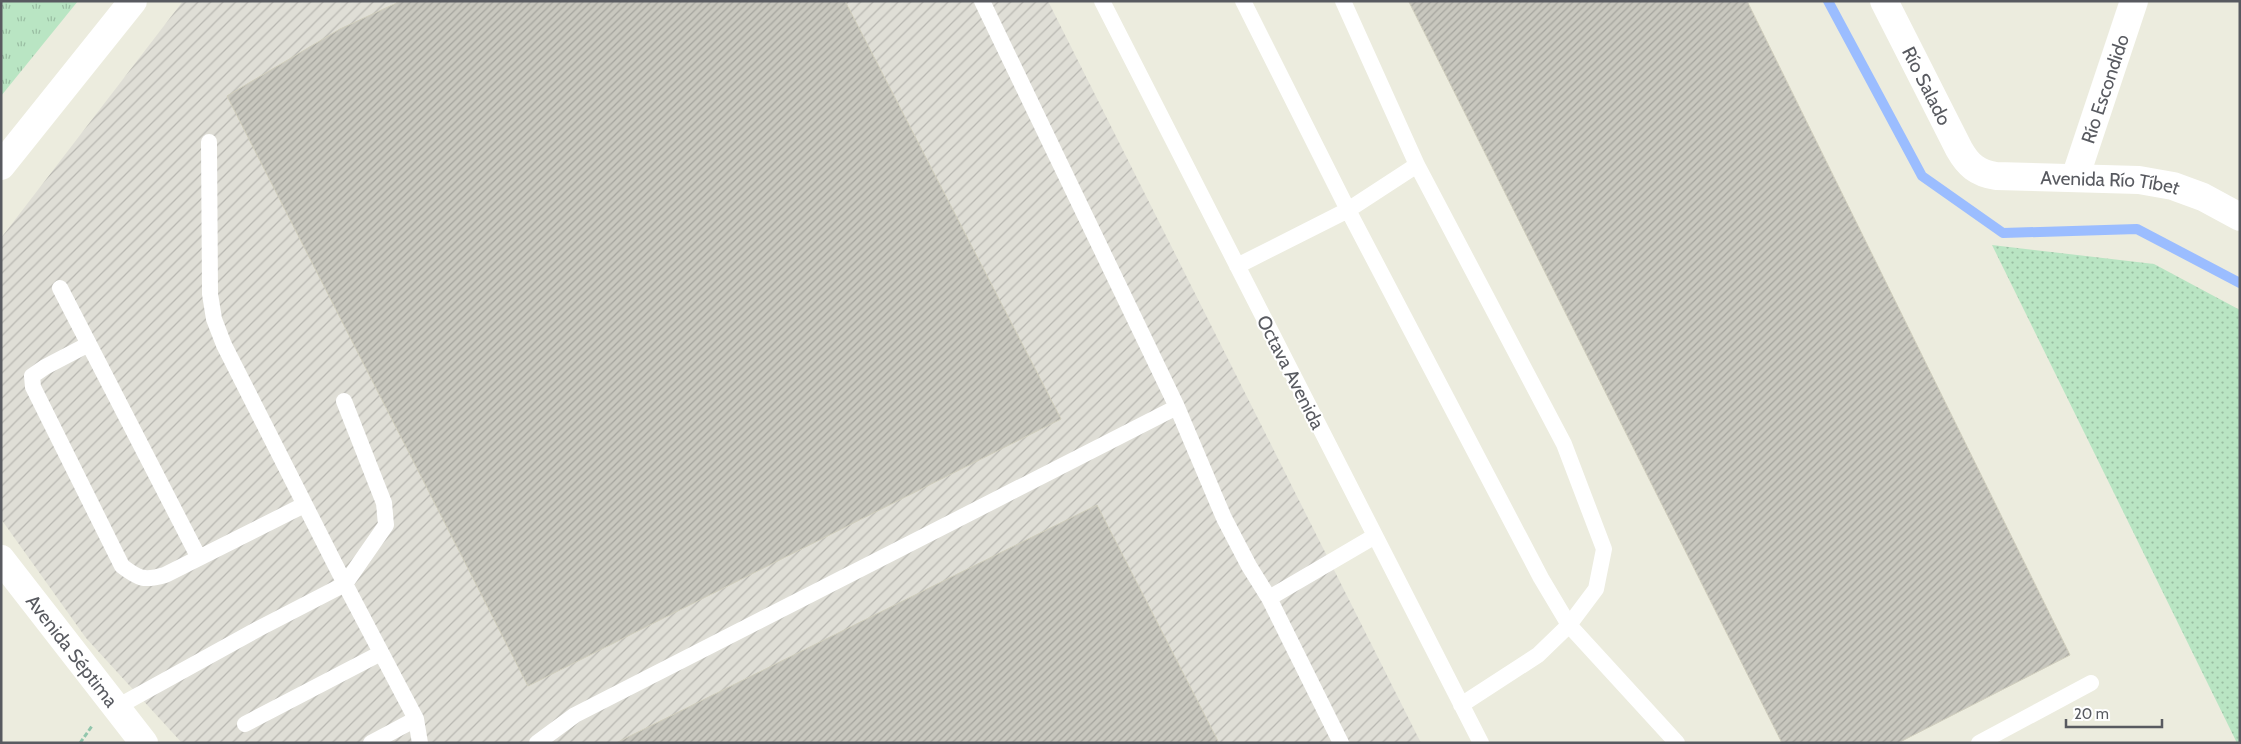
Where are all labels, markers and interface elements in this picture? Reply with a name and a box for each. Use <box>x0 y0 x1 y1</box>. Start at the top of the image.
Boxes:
street label: Río Escondido <box>2076 31 2134 146</box>
street label: Río Salado <box>1897 43 1956 129</box>
street label: Avenida Río Tíbet <box>2040 166 2183 200</box>
street label: Octava Avenida <box>1252 311 1329 433</box>
street label: Avenida Séptima <box>21 590 123 712</box>
scale bar <box>2066 696 2162 728</box>
text: 20 m <box>2074 705 2109 723</box>

